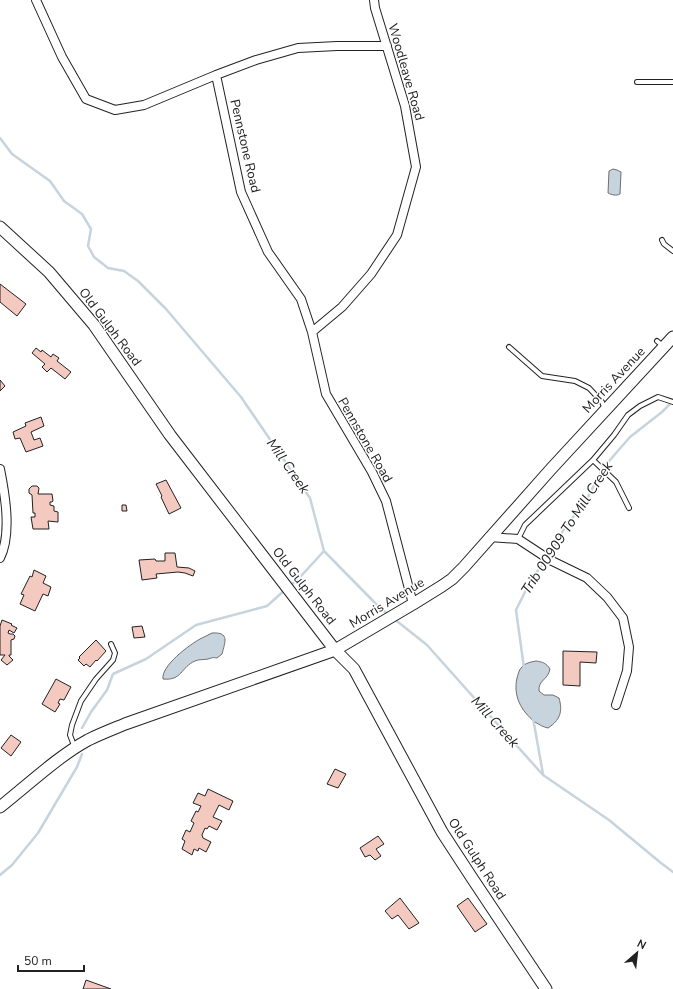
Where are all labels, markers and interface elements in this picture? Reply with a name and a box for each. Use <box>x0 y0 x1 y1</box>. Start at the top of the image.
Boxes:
street label: Woodleave Road <box>384 21 428 123</box>
street label: Pennstone Road <box>225 97 265 195</box>
street label: Old Gulph Road <box>75 284 145 370</box>
street label: Morris Avenue <box>579 343 649 417</box>
street label: Pennstone Road <box>333 394 397 486</box>
water label: Mill Creek <box>262 435 315 498</box>
water label: Trib 00909 To Mill Creek <box>517 457 618 598</box>
street label: Old Gulph Road <box>268 543 340 629</box>
street label: Morris Avenue <box>346 573 428 632</box>
water label: Mill Creek <box>467 692 524 753</box>
street label: Old Gulph Road <box>444 815 510 903</box>
north arrow <box>617 933 657 973</box>
text: N <box>634 936 649 953</box>
scale bar <box>18 947 84 973</box>
text: 50 m <box>24 953 52 969</box>

